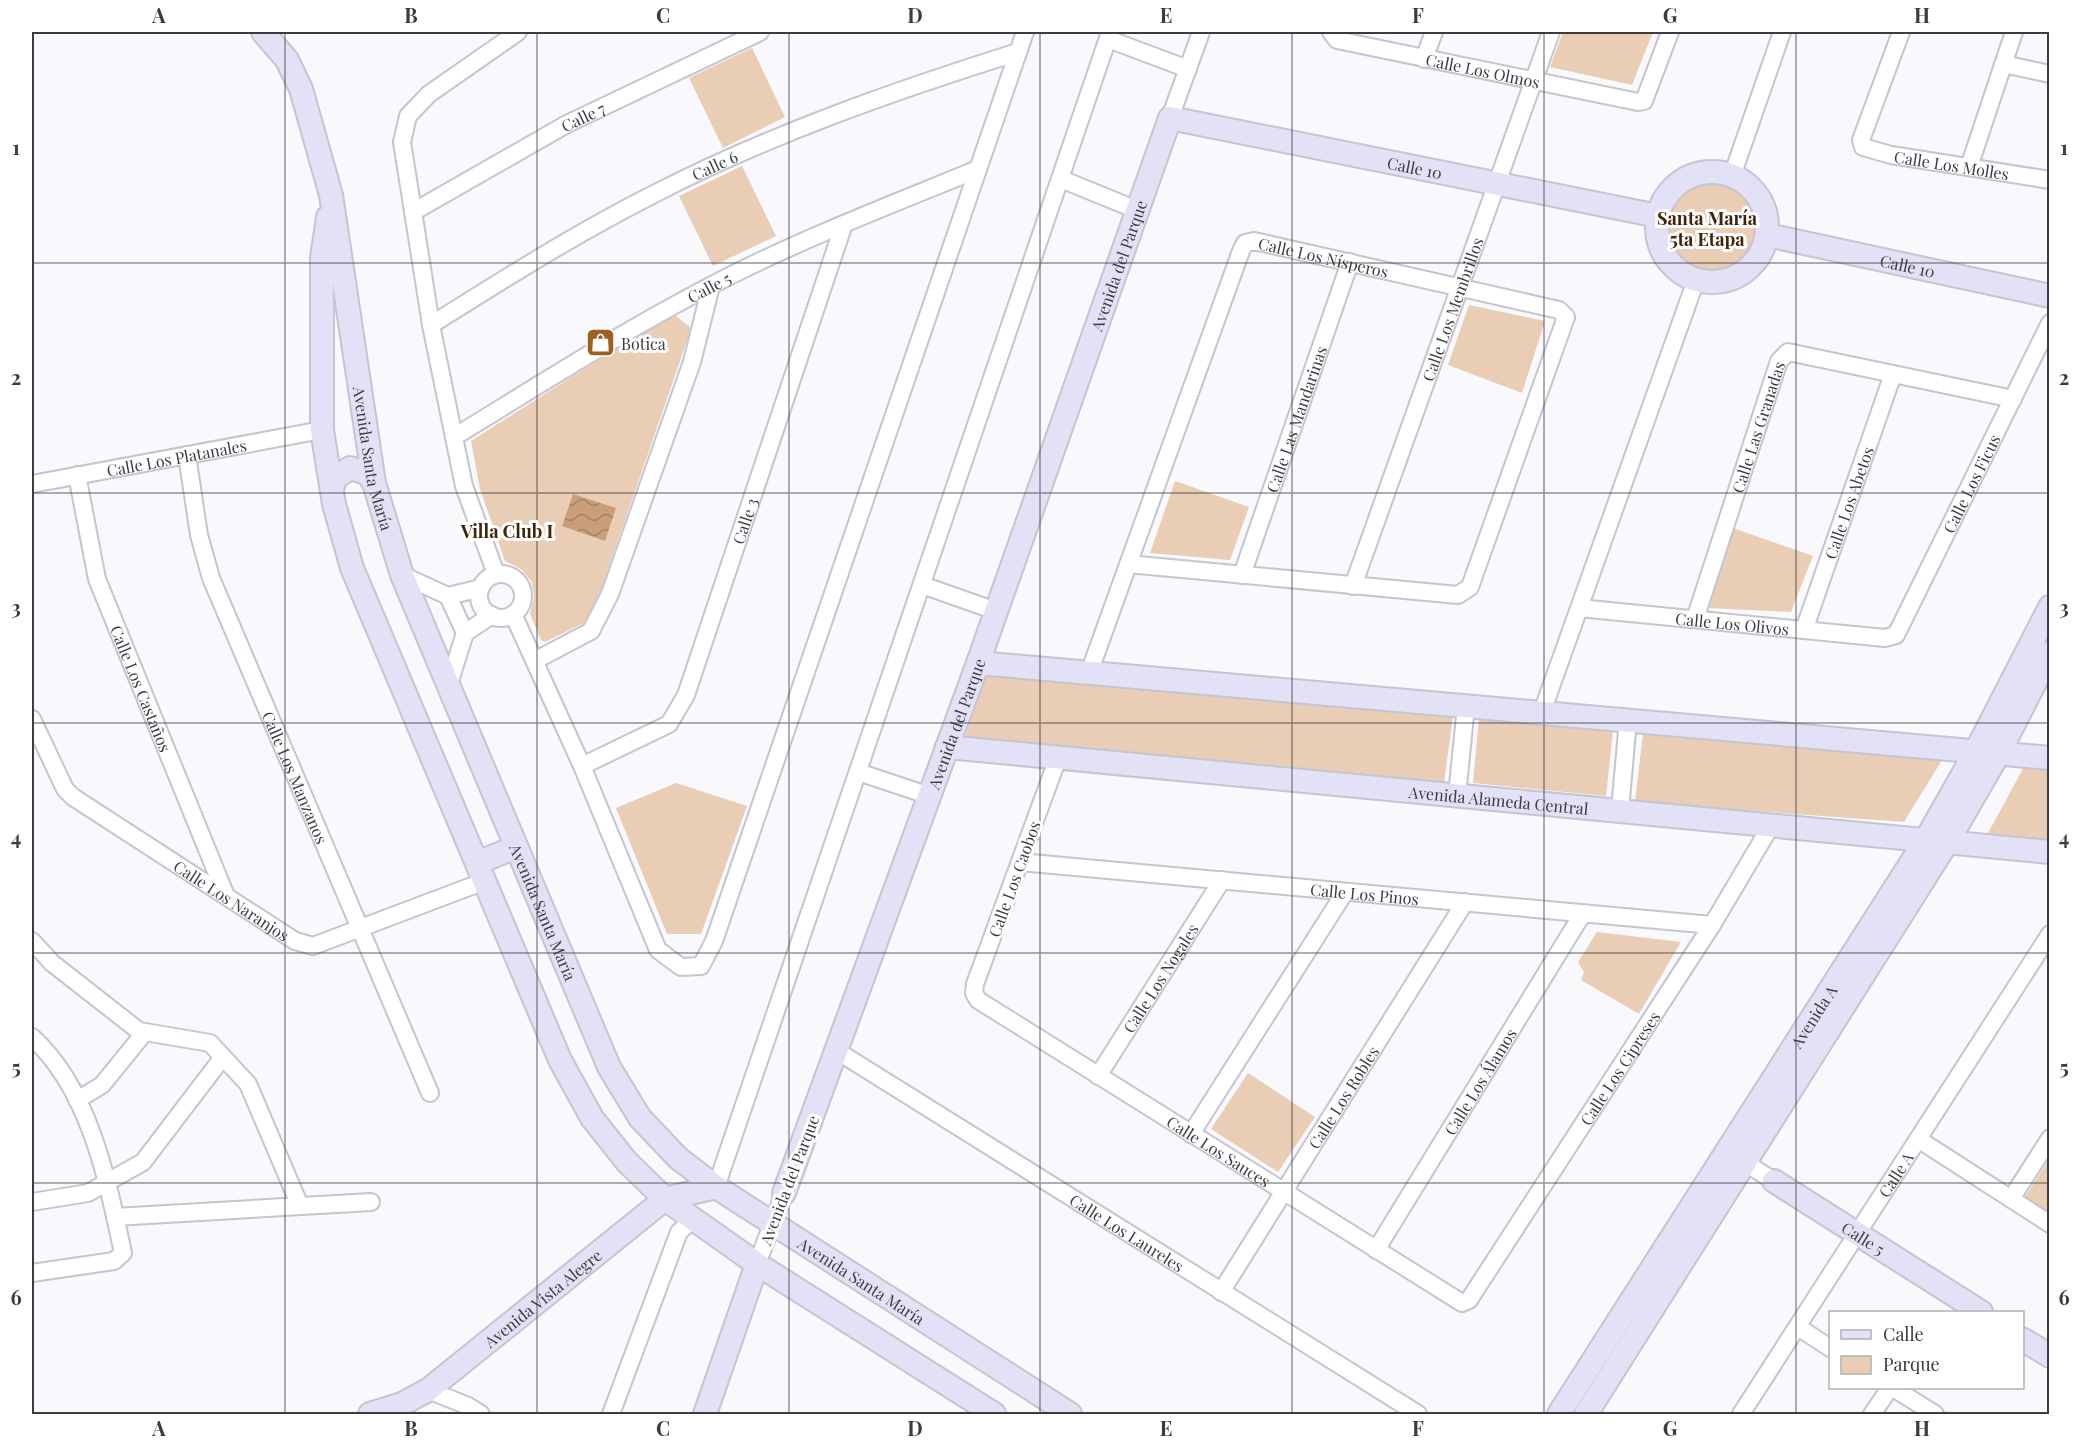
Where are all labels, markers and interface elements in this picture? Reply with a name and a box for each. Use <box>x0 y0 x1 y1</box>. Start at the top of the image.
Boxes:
text: A <box>151 1 166 28</box>
text: B <box>404 1 418 28</box>
text: C <box>656 1 670 28</box>
text: D <box>907 1 923 28</box>
text: E <box>1160 1 1172 28</box>
text: F <box>1412 1 1424 28</box>
text: G <box>1663 1 1678 28</box>
text: H <box>1914 1 1930 28</box>
street label: Calle Los Olmos <box>1424 48 1542 92</box>
street label: Calle 7 <box>557 97 609 136</box>
text: 1 <box>12 133 20 160</box>
text: 1 <box>2060 133 2068 160</box>
street label: Calle 6 <box>688 145 741 184</box>
street label: Calle Los Molles <box>1893 145 2011 184</box>
street label: Calle 10 <box>1386 151 1444 183</box>
street label: Avenida del Parque <box>1085 197 1151 335</box>
district label: Santa María 5ta Etapa <box>1657 206 1758 251</box>
street label: Calle Los Nísperos <box>1257 232 1390 282</box>
street label: Calle Los Membrillos <box>1417 234 1487 384</box>
street label: Calle 10 <box>1878 249 1937 281</box>
street label: Calle 5 <box>683 267 734 307</box>
shop icon: Botica <box>584 327 616 359</box>
place label: Botica <box>621 333 666 354</box>
street label: Calle Las Mandarinas <box>1261 343 1331 495</box>
street label: Calle Las Granadas <box>1726 359 1789 495</box>
text: 2 <box>11 363 21 390</box>
text: 2 <box>2059 363 2069 390</box>
street label: Avenida Santa María <box>349 384 398 533</box>
street label: Calle Los Ficus <box>1938 431 2004 536</box>
street label: Calle Los Platanales <box>105 434 248 480</box>
street label: Calle Los Abetos <box>1819 443 1878 562</box>
street label: Calle 3 <box>727 495 762 547</box>
district label: Villa Club I <box>460 519 554 543</box>
text: 3 <box>11 593 21 620</box>
text: 3 <box>2059 593 2069 620</box>
street label: Calle Los Olivos <box>1674 607 1790 639</box>
street label: Calle Los Castaños <box>106 622 177 755</box>
street label: Avenida del Parque <box>922 655 989 793</box>
street label: Calle Los Manzanos <box>258 708 333 847</box>
street label: Avenida Alameda Central <box>1407 780 1590 819</box>
street label: Calle Los Caobos <box>983 818 1045 940</box>
text: 4 <box>11 823 21 850</box>
text: 4 <box>2059 823 2069 850</box>
street label: Avenida Santa María <box>505 839 582 983</box>
street label: Calle Los Naranjos <box>170 855 293 945</box>
street label: Calle Los Pinos <box>1309 878 1420 909</box>
street label: Calle Los Nogales <box>1118 919 1202 1036</box>
street label: Avenida A <box>1785 980 1842 1053</box>
street label: Calle Los Cipreses <box>1575 1007 1664 1129</box>
street label: Calle Los Álamos <box>1439 1024 1520 1139</box>
street label: Calle Los Robles <box>1303 1042 1383 1152</box>
text: 5 <box>11 1053 21 1080</box>
text: 5 <box>2059 1053 2069 1080</box>
street label: Calle Los Sauces <box>1163 1110 1275 1191</box>
street label: Avenida del Parque <box>754 1112 823 1249</box>
street label: Calle A <box>1873 1147 1918 1201</box>
street label: Calle Los Laureles <box>1066 1189 1188 1276</box>
street label: Calle 5 <box>1838 1216 1889 1259</box>
street label: Avenida Santa María <box>793 1231 929 1329</box>
street label: Avenida Vista Alegre <box>479 1244 605 1352</box>
text: 6 <box>10 1283 22 1310</box>
text: 6 <box>2058 1283 2070 1310</box>
legend <box>1829 1311 2024 1389</box>
text: Calle <box>1883 1322 1924 1346</box>
text: Parque <box>1883 1352 1940 1376</box>
text: A <box>151 1414 166 1441</box>
text: B <box>404 1414 418 1441</box>
text: C <box>656 1414 670 1441</box>
text: D <box>907 1414 923 1441</box>
text: E <box>1160 1414 1172 1441</box>
text: F <box>1412 1414 1424 1441</box>
text: G <box>1663 1414 1678 1441</box>
text: H <box>1914 1414 1930 1441</box>

